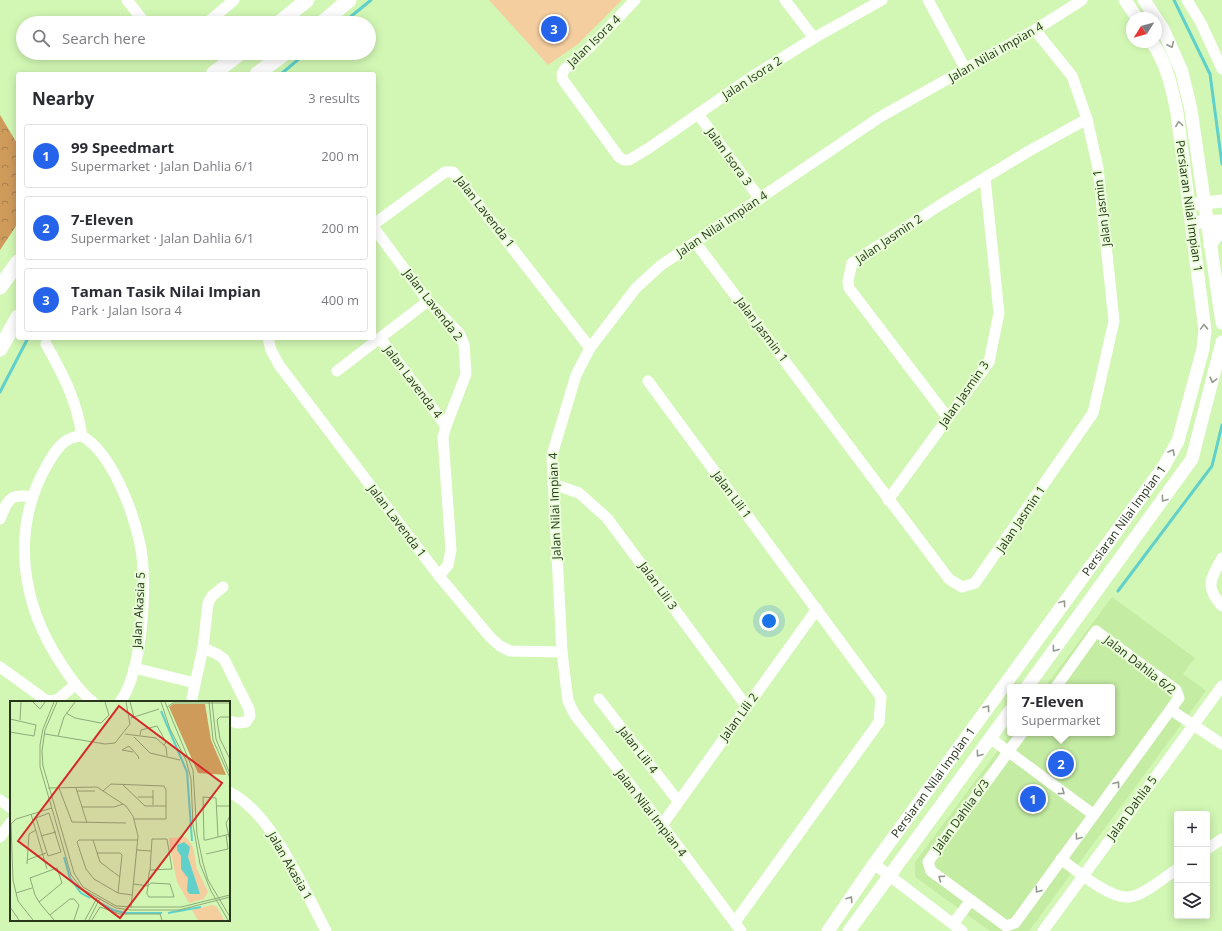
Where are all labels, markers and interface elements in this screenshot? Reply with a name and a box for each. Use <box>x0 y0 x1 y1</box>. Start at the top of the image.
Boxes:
street label: Jalan Isora 4 <box>563 11 624 71</box>
north arrow <box>1126 12 1162 48</box>
pin: 3 <box>541 14 567 44</box>
search box <box>16 16 376 60</box>
street label: Jalan Nilai Impian 4 <box>944 17 1046 86</box>
icon: search <box>30 27 52 49</box>
text: Search here <box>62 28 146 48</box>
one-way arrow <box>1166 41 1174 49</box>
street label: Jalan Isora 2 <box>718 52 785 104</box>
text: Nearby <box>32 87 94 110</box>
text: 3 results <box>308 89 360 107</box>
one-way arrow <box>1174 121 1183 127</box>
street label: Jalan Isora 3 <box>702 123 756 189</box>
text: 99 Speedmart <box>71 137 174 157</box>
street label: Persiaran Nilai Impian 1 <box>1172 139 1207 273</box>
text: 1 <box>42 147 50 165</box>
text: 200 m <box>321 147 359 165</box>
text: Supermarket · Jalan Dahlia 6/1 <box>71 157 254 175</box>
street label: Jalan Jasmin 1 <box>1088 169 1115 248</box>
street label: Jalan Lavenda 1 <box>451 171 519 251</box>
street label: Jalan Nilai Impian 4 <box>672 187 771 261</box>
text: 7-Eleven <box>71 209 134 229</box>
street label: Jalan Jasmin 2 <box>851 210 926 268</box>
text: 2 <box>42 219 50 237</box>
text: 200 m <box>321 219 359 237</box>
text: Supermarket · Jalan Dahlia 6/1 <box>71 229 254 247</box>
street label: Jalan Lavenda 2 <box>399 264 467 344</box>
text: Taman Tasik Nilai Impian <box>71 281 261 301</box>
text: 3 <box>42 291 50 309</box>
text: 400 m <box>321 291 359 309</box>
street label: Jalan Jasmin 1 <box>732 293 792 366</box>
text: Park · Jalan Isora 4 <box>71 301 182 319</box>
one-way arrow <box>1200 324 1209 330</box>
street label: Jalan Lavenda 4 <box>380 341 446 422</box>
street label: Jalan Jasmin 3 <box>934 357 993 431</box>
one-way arrow <box>1209 377 1218 384</box>
one-way arrow <box>1168 449 1175 456</box>
street label: Jalan Nilai Impian 4 <box>544 452 565 561</box>
street label: Persiaran Nilai Impian 1 <box>1078 462 1170 579</box>
street label: Jalan Lili 1 <box>708 467 756 522</box>
street label: Jalan Lavenda 1 <box>364 480 430 561</box>
street label: Jalan Jasmin 1 <box>991 482 1049 556</box>
one-way arrow <box>1162 495 1169 502</box>
street label: Jalan Lili 3 <box>635 557 682 613</box>
street label: Jalan Akasia 5 <box>128 571 149 649</box>
one-way arrow <box>1059 600 1066 607</box>
your location <box>759 611 779 631</box>
street label: Jalan Dahlia 6/2 <box>1100 631 1180 698</box>
one-way arrow <box>1052 645 1060 652</box>
popup <box>1007 684 1115 736</box>
street label: Jalan Lili 2 <box>715 689 762 745</box>
text: 7-Eleven <box>1021 691 1084 711</box>
inset map <box>10 701 230 921</box>
one-way arrow <box>982 705 990 712</box>
text: Supermarket <box>1021 711 1101 729</box>
street label: Jalan Lili 4 <box>614 722 662 777</box>
street label: Persiaran Nilai Impian 1 <box>887 723 979 841</box>
one-way arrow <box>977 749 984 756</box>
pin: 2 <box>1048 749 1074 779</box>
street label: Jalan Nilai Impian 4 <box>611 765 691 860</box>
street label: Jalan Dahlia 5 <box>1102 772 1161 844</box>
street label: Jalan Dahlia 6/3 <box>928 776 993 857</box>
one-way arrow <box>1112 781 1119 788</box>
pin: 1 <box>1020 784 1046 814</box>
one-way arrow <box>1058 787 1065 794</box>
map controls <box>1174 811 1210 919</box>
button: + <box>1174 811 1210 847</box>
street label: Jalan Akasia 1 <box>264 828 317 903</box>
one-way arrow <box>1075 833 1082 840</box>
button: − <box>1174 847 1210 883</box>
one-way arrow <box>939 876 946 883</box>
button: layers <box>1174 883 1210 919</box>
one-way arrow <box>1036 886 1043 893</box>
one-way arrow <box>845 896 853 903</box>

